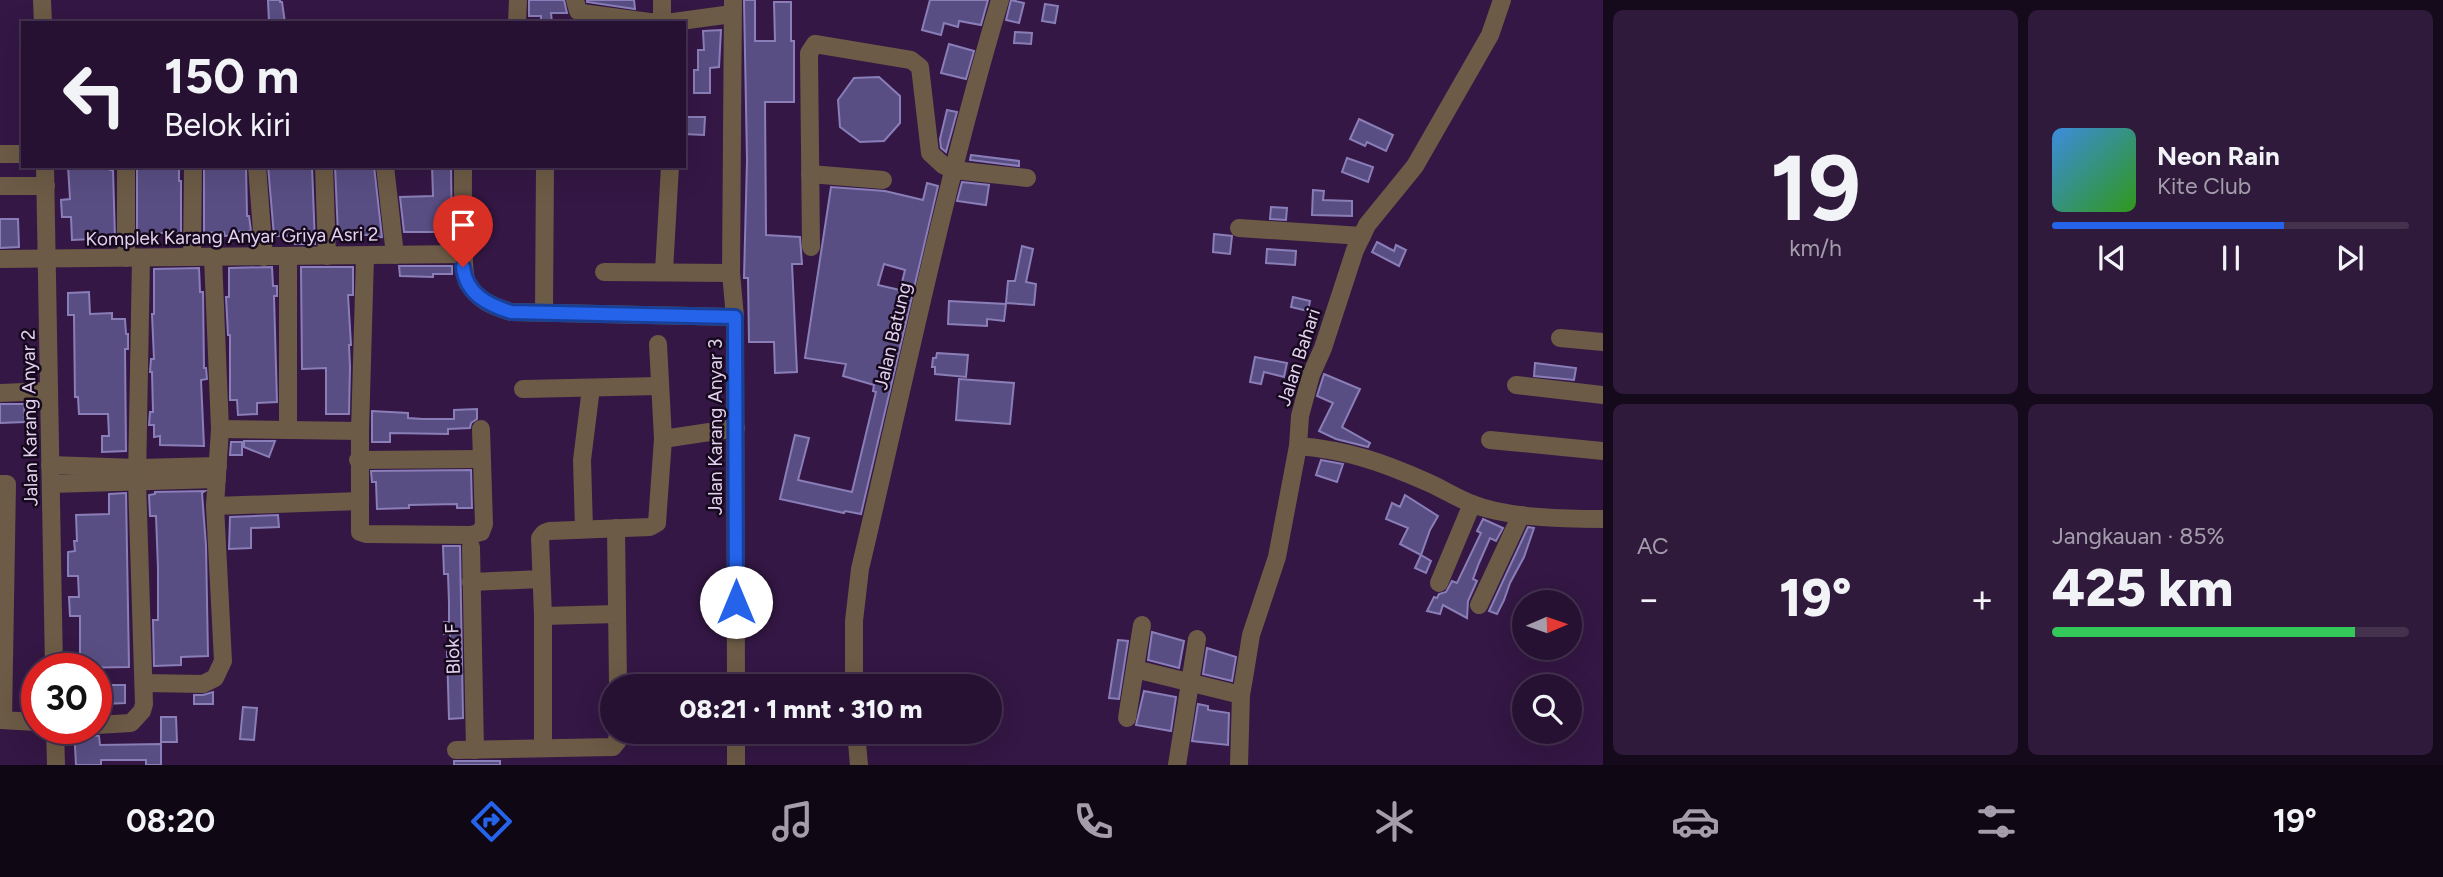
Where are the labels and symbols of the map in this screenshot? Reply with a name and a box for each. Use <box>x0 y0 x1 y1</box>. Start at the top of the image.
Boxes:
pin <box>433 195 493 267</box>
street label: Komplek Karang Anyar Griya Asri 2 <box>85 222 379 251</box>
street label: Jalan Batung <box>869 280 916 392</box>
street label: Jalan Bahari <box>1272 306 1325 409</box>
street label: Jalan Karang Anyar 2 <box>16 329 43 507</box>
street label: Jalan Karang Anyar 3 <box>704 339 727 515</box>
position arrow <box>699 565 773 639</box>
north arrow <box>1512 590 1582 660</box>
street label: Blok F <box>440 623 465 675</box>
speed limit sign: 30 <box>21 653 112 744</box>

